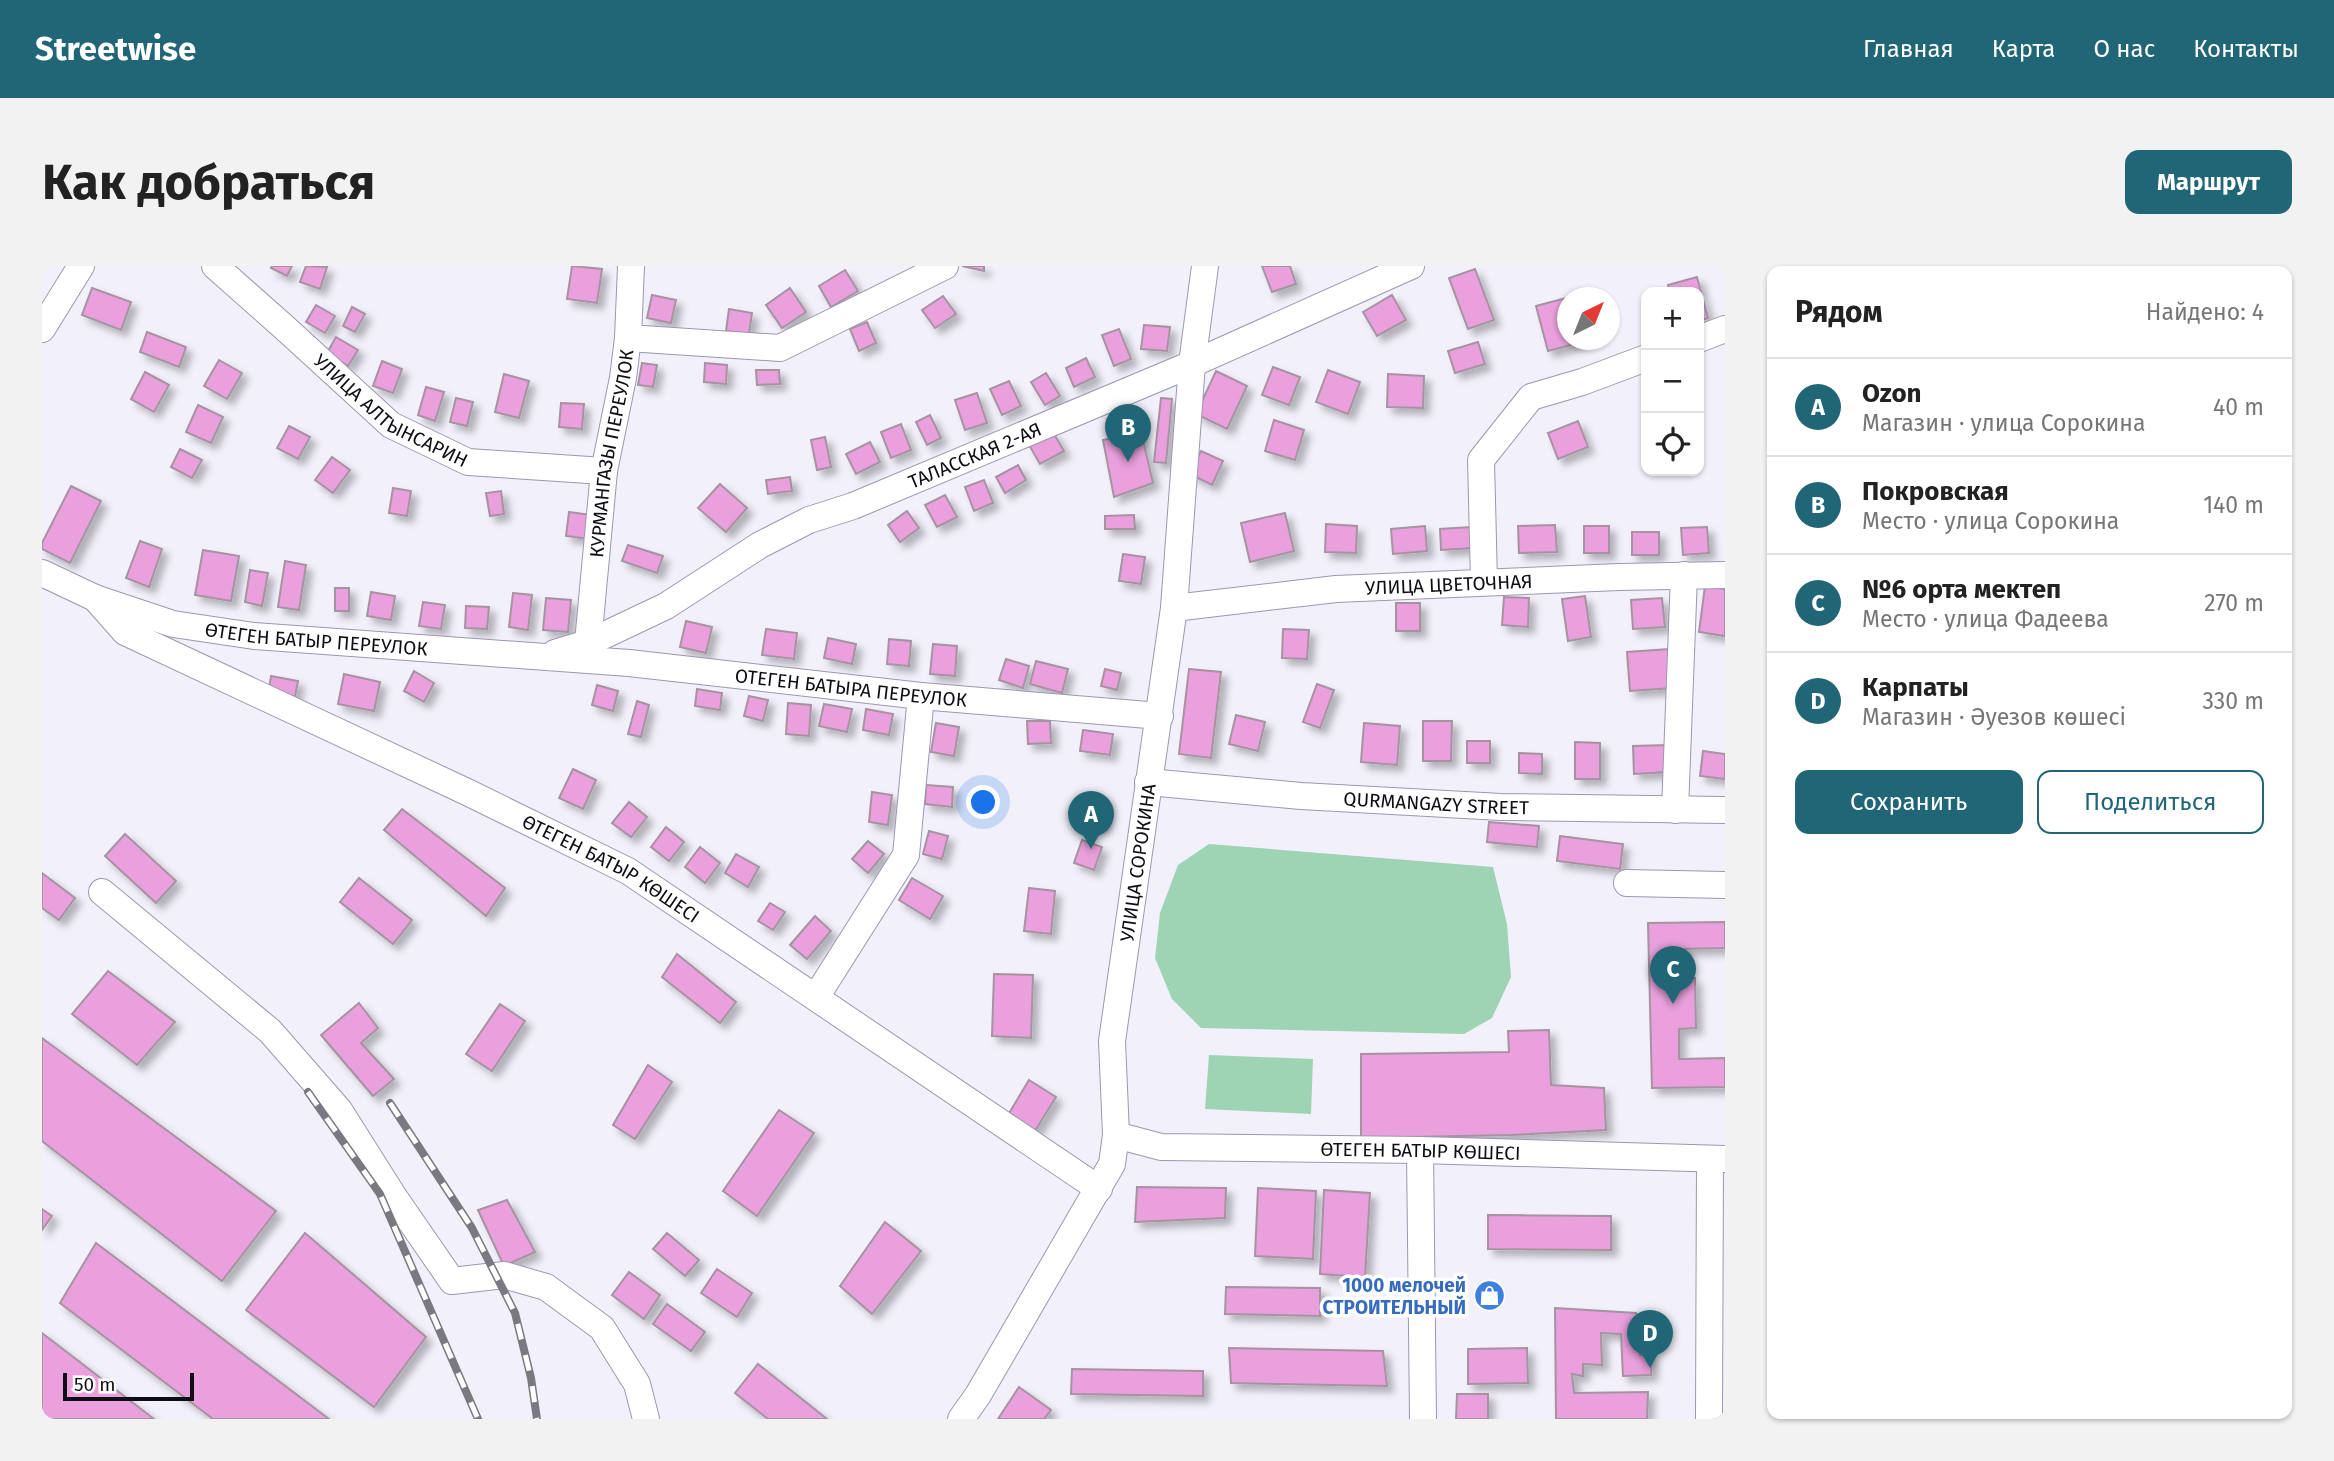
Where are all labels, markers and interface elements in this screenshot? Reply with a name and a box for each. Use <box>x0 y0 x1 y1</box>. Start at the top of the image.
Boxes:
text: Streetwise <box>35 29 196 69</box>
text: Главная <box>1863 35 1954 63</box>
text: Карта <box>1992 35 2055 63</box>
text: О нас <box>2093 35 2155 63</box>
text: Контакты <box>2193 35 2299 63</box>
button: Маршрут <box>2125 150 2292 214</box>
text: Как добраться <box>42 153 375 212</box>
north arrow <box>1557 287 1620 350</box>
map controls <box>1641 287 1704 476</box>
button: + <box>1641 287 1704 350</box>
text: Рядом <box>1795 294 1883 330</box>
text: Найдено: 4 <box>2146 298 2264 326</box>
street label: КУРМАНГАЗЫ ПЕРЕУЛОК <box>585 348 638 559</box>
street label: УЛИЦА АЛТЫНСАРИН <box>309 349 471 472</box>
button: − <box>1641 350 1704 413</box>
text: Ozon <box>1862 378 1922 409</box>
text: A <box>1811 393 1825 421</box>
text: 40 m <box>2213 393 2264 421</box>
pin: B <box>1105 404 1151 462</box>
text: Магазин · улица Сорокина <box>1862 409 2146 437</box>
button: locate <box>1641 413 1704 476</box>
street label: ТАЛАССКАЯ 2-АЯ <box>905 417 1045 493</box>
text: Покровская <box>1862 476 2009 507</box>
text: B <box>1811 491 1825 519</box>
text: 140 m <box>2203 491 2264 519</box>
text: Место · улица Сорокина <box>1862 507 2119 535</box>
street label: УЛИЦА ЦВЕТОЧНАЯ <box>1365 570 1533 600</box>
text: №6 орта мектеп <box>1862 574 2061 605</box>
text: C <box>1811 589 1825 617</box>
text: 270 m <box>2204 589 2264 617</box>
text: Место · улица Фадеева <box>1862 605 2109 633</box>
street label: ӨТЕГЕН БАТЫР ПЕРЕУЛОК <box>203 618 428 660</box>
street label: ОТЕГЕН БАТЫРА ПЕРЕУЛОК <box>734 664 968 712</box>
text: Карпаты <box>1862 672 1969 703</box>
text: D <box>1811 687 1825 715</box>
text: 330 m <box>2202 687 2264 715</box>
text: Магазин · Әуезов көшесі <box>1862 703 2126 731</box>
button: Сохранить <box>1795 770 2023 834</box>
button: Поделиться <box>2037 770 2264 834</box>
street label: УЛИЦА СОРОКИНА <box>1115 782 1161 943</box>
your location <box>966 785 1000 819</box>
street label: QURMANGAZY STREET <box>1343 787 1529 819</box>
pin: A <box>1068 791 1114 849</box>
street label: ӨТЕГЕН БАТЫР КӨШЕСІ <box>518 810 704 928</box>
pin: C <box>1650 946 1696 1004</box>
street label: ӨТЕГЕН БАТЫР КӨШЕСІ <box>1320 1138 1521 1165</box>
place label: 1000 мелочей СТРОИТЕЛЬНЫЙ <box>1322 1274 1466 1319</box>
shop icon: 1000 мелочей СТРОИТЕЛЬНЫЙ <box>1472 1279 1506 1313</box>
pin: D <box>1627 1310 1673 1368</box>
scale bar <box>63 1370 194 1402</box>
text: 50 m <box>74 1373 115 1396</box>

